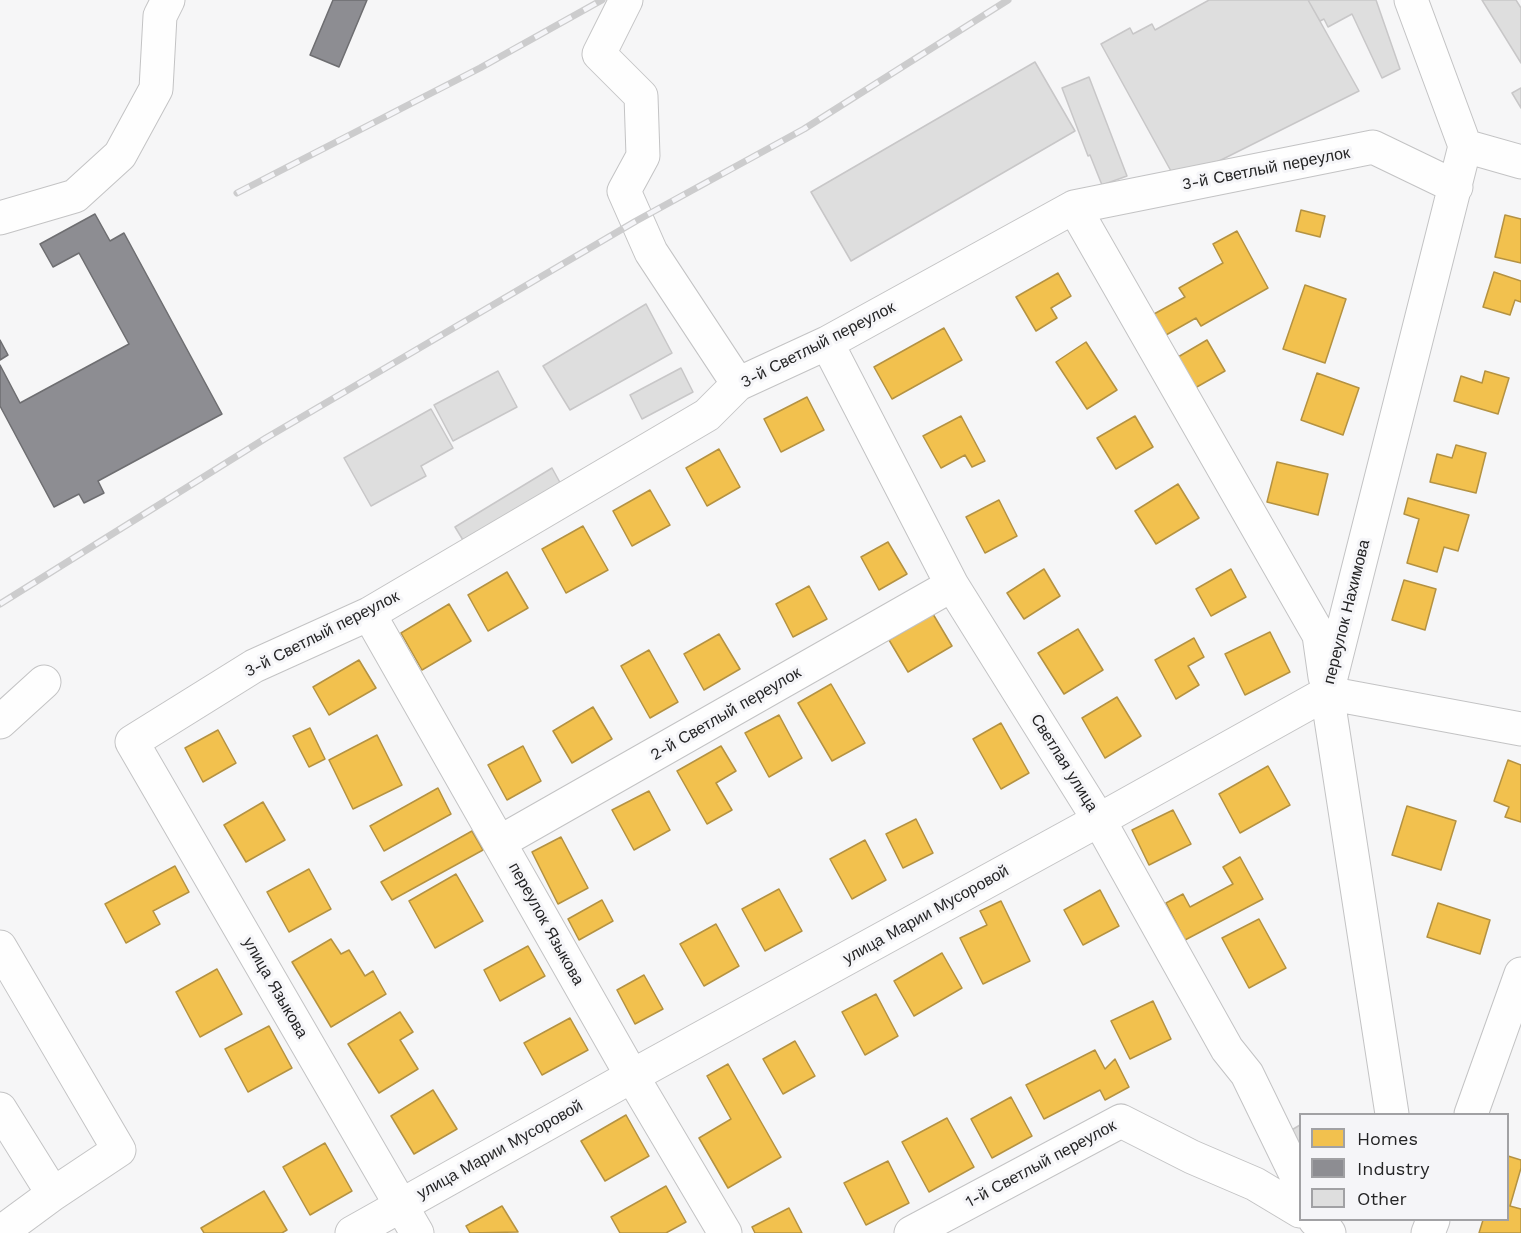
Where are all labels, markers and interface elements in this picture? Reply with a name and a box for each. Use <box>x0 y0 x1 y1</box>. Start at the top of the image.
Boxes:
street label: 3-й Светлый переулок <box>1180 143 1352 195</box>
street label: 3-й Светлый переулок <box>738 298 898 392</box>
street label: переулок Нахимова <box>1320 538 1374 686</box>
street label: 3-й Светлый переулок <box>242 587 402 681</box>
street label: 2-й Светлый переулок <box>647 663 805 765</box>
street label: Светлая улица <box>1026 711 1102 815</box>
street label: переулок Языкова <box>504 859 588 989</box>
street label: улица Марии Мусоровой <box>840 861 1012 969</box>
street label: улица Языкова <box>238 934 312 1042</box>
street label: улица Марии Мусоровой <box>414 1096 586 1204</box>
legend <box>1299 1113 1509 1221</box>
street label: 1-й Светлый переулок <box>963 1116 1119 1212</box>
text: Homes <box>1357 1128 1418 1149</box>
text: Industry <box>1357 1158 1429 1179</box>
text: Other <box>1357 1188 1407 1209</box>

